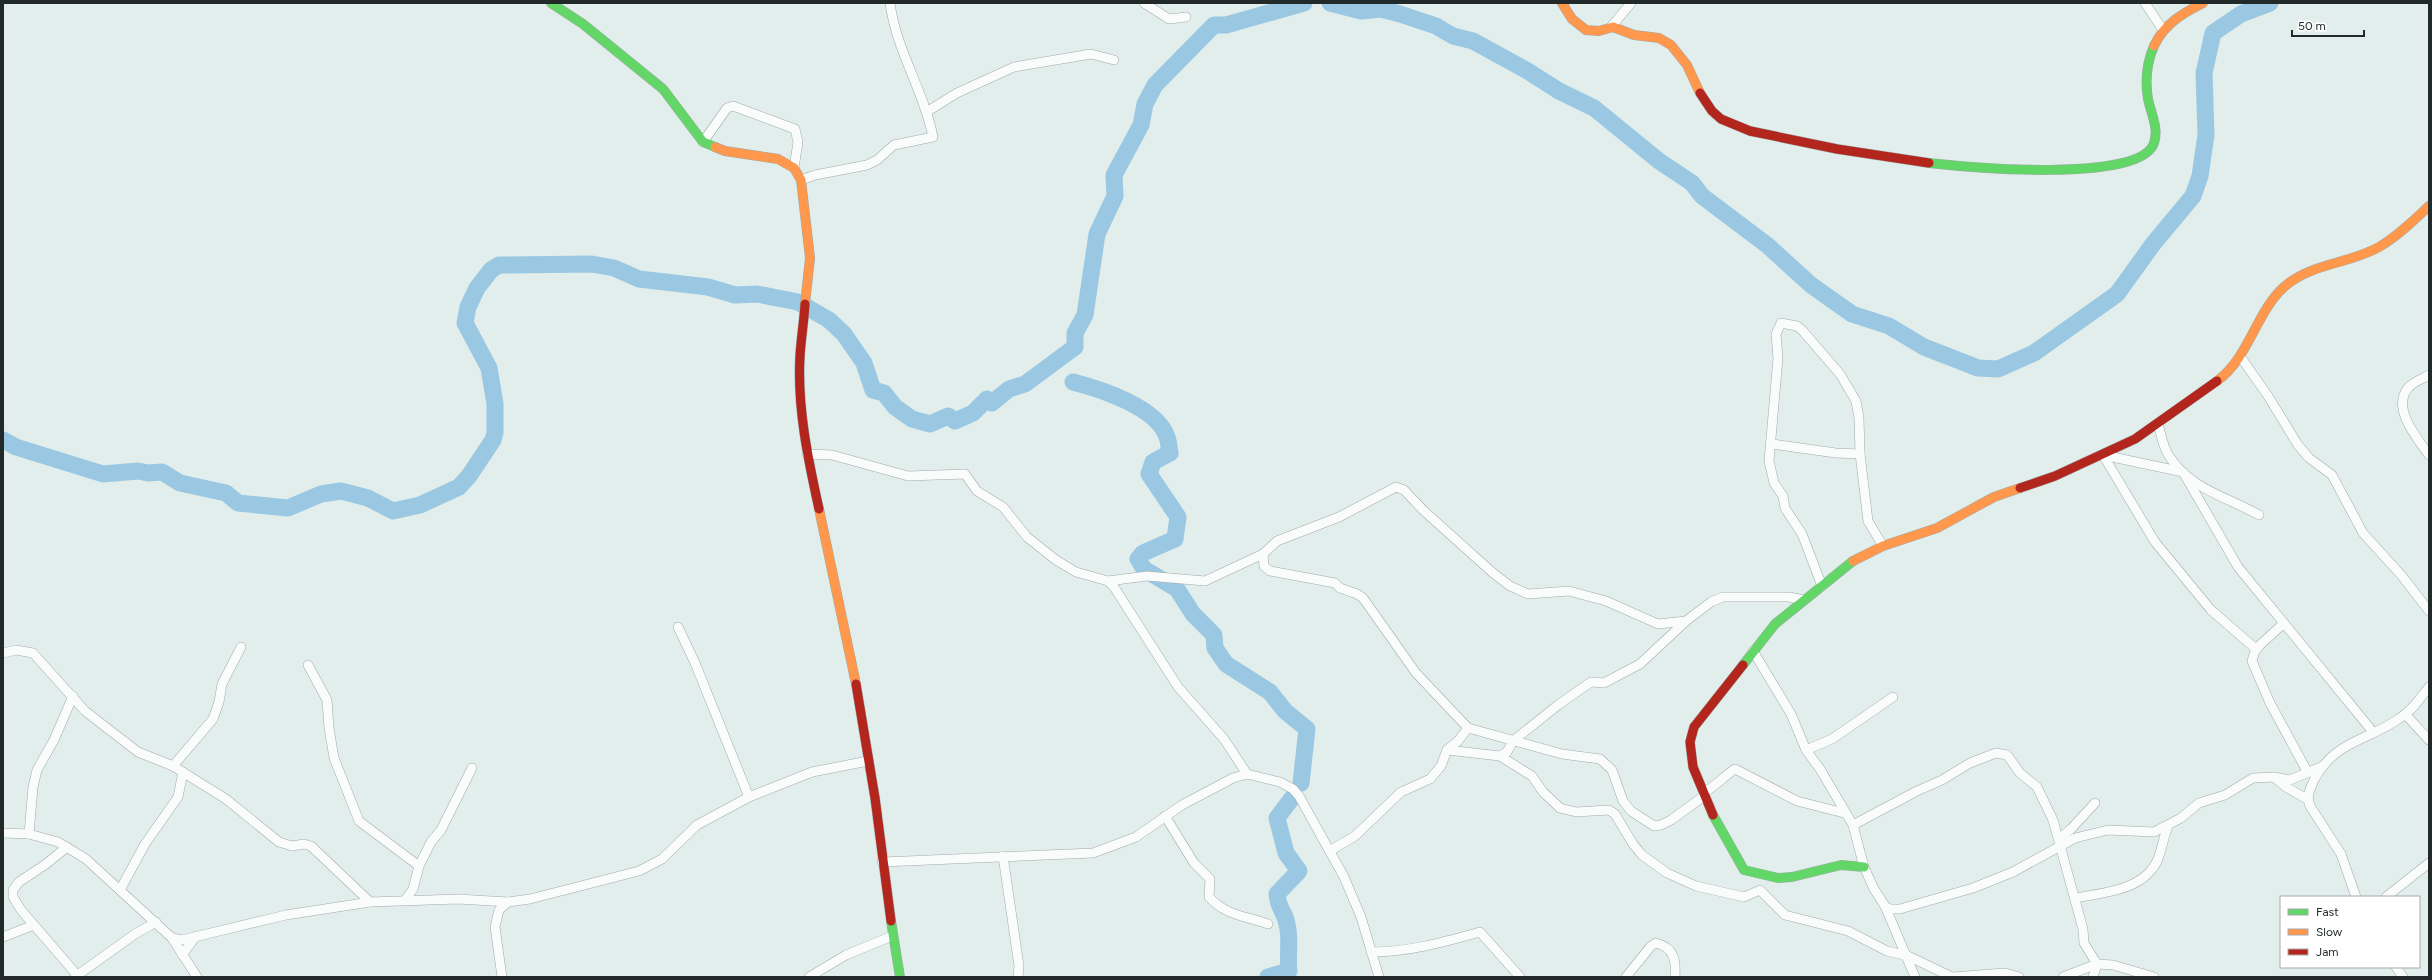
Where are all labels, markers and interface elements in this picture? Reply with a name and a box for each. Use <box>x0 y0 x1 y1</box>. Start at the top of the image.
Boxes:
scale bar <box>2292 12 2364 38</box>
text: 50 m <box>2298 19 2326 33</box>
legend <box>2280 896 2420 968</box>
text: Fast <box>2316 905 2339 919</box>
text: Slow <box>2316 925 2343 939</box>
text: Jam <box>2316 945 2339 959</box>

